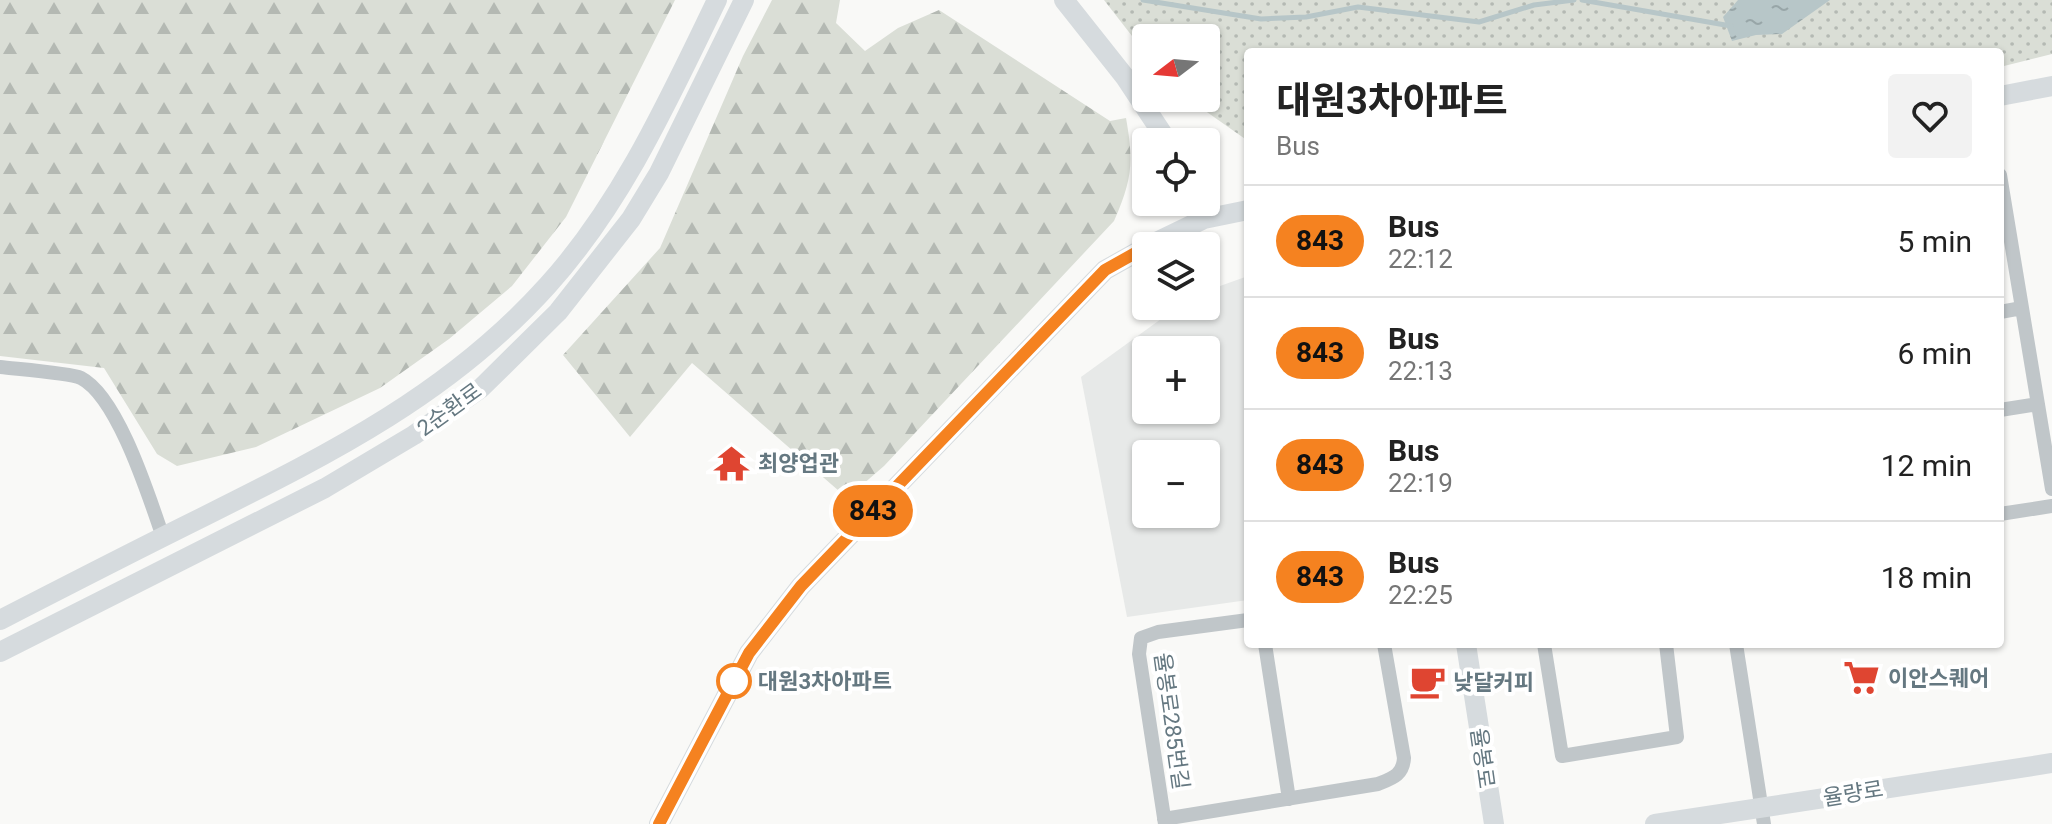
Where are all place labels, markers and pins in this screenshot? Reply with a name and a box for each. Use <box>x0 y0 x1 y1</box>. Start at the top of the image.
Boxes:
temple icon: 최양업관 <box>713 444 751 482</box>
place label: 최양업관 <box>758 451 839 476</box>
supermarket icon: 이안스퀘어 <box>1843 659 1881 697</box>
cafe icon: 낮달커피 <box>1408 663 1446 701</box>
marker: 대원3차아파트 <box>717 664 751 698</box>
place label: 이안스퀘어 <box>1888 666 1989 691</box>
place label: 대원3차아파트 <box>758 669 892 694</box>
place label: 낮달커피 <box>1453 670 1534 695</box>

